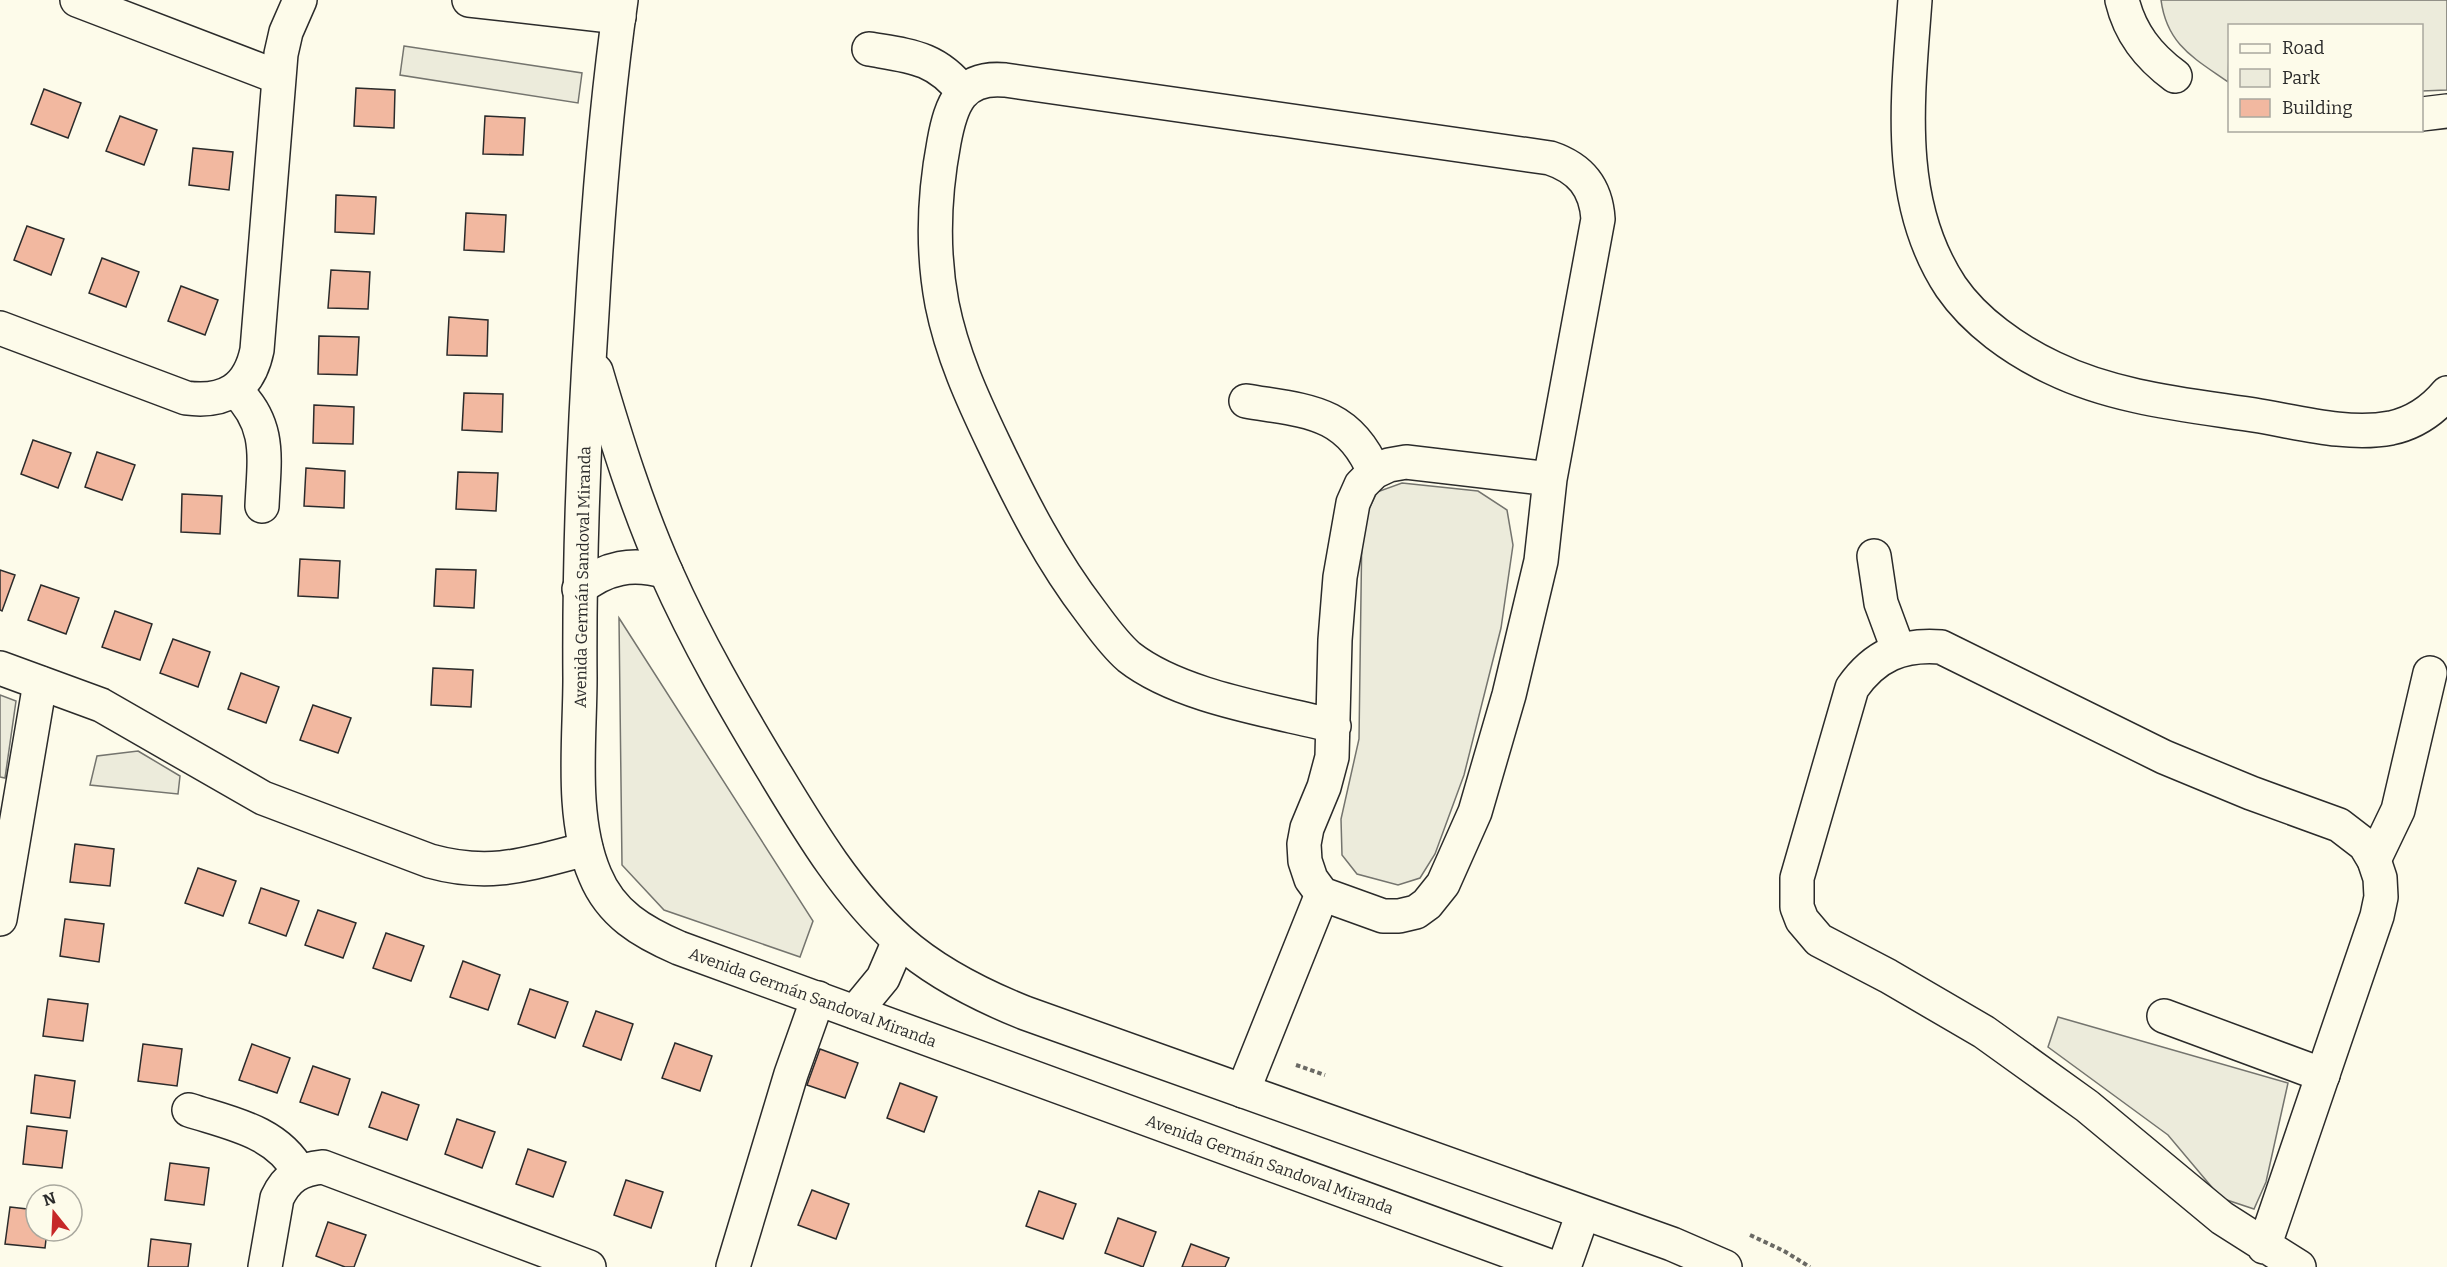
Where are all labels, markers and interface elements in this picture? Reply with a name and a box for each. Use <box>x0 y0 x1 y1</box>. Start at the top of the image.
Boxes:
legend <box>2228 24 2423 132</box>
text: Road <box>2282 37 2325 59</box>
text: Park <box>2282 67 2321 89</box>
text: Building <box>2282 97 2353 119</box>
street label: Avenida Germán Sandoval Miranda <box>571 446 594 708</box>
street label: Avenida Germán Sandoval Miranda <box>686 944 939 1051</box>
street label: Avenida Germán Sandoval Miranda <box>1143 1111 1396 1218</box>
north arrow <box>24 1183 84 1243</box>
text: N <box>41 1188 58 1210</box>

